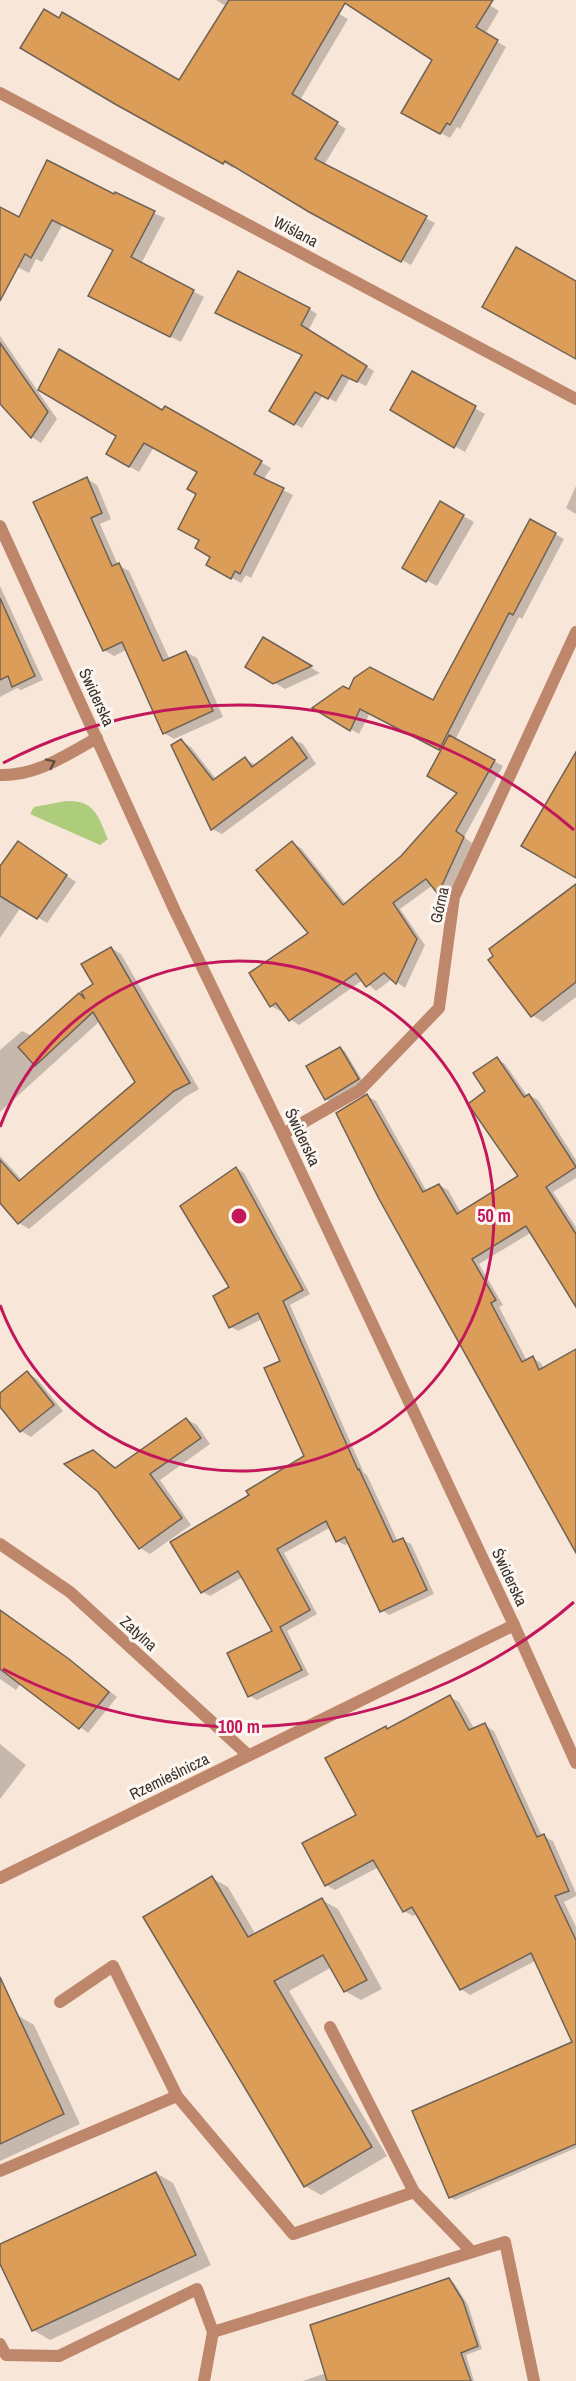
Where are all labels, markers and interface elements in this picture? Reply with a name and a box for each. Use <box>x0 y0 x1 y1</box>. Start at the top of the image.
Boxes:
street label: Wiślana <box>270 210 323 252</box>
street label: Świderska <box>74 665 120 730</box>
one-way arrow <box>44 759 55 770</box>
street label: Górna <box>424 884 454 925</box>
street label: Świderska <box>280 1105 326 1170</box>
text: 50 m <box>477 1203 511 1228</box>
centre of rings <box>229 1206 249 1226</box>
street label: Świderska <box>487 1545 533 1610</box>
street label: Zatylna <box>116 1610 163 1656</box>
text: 100 m <box>218 1714 260 1739</box>
street label: Rzemieślnicza <box>126 1747 213 1805</box>

